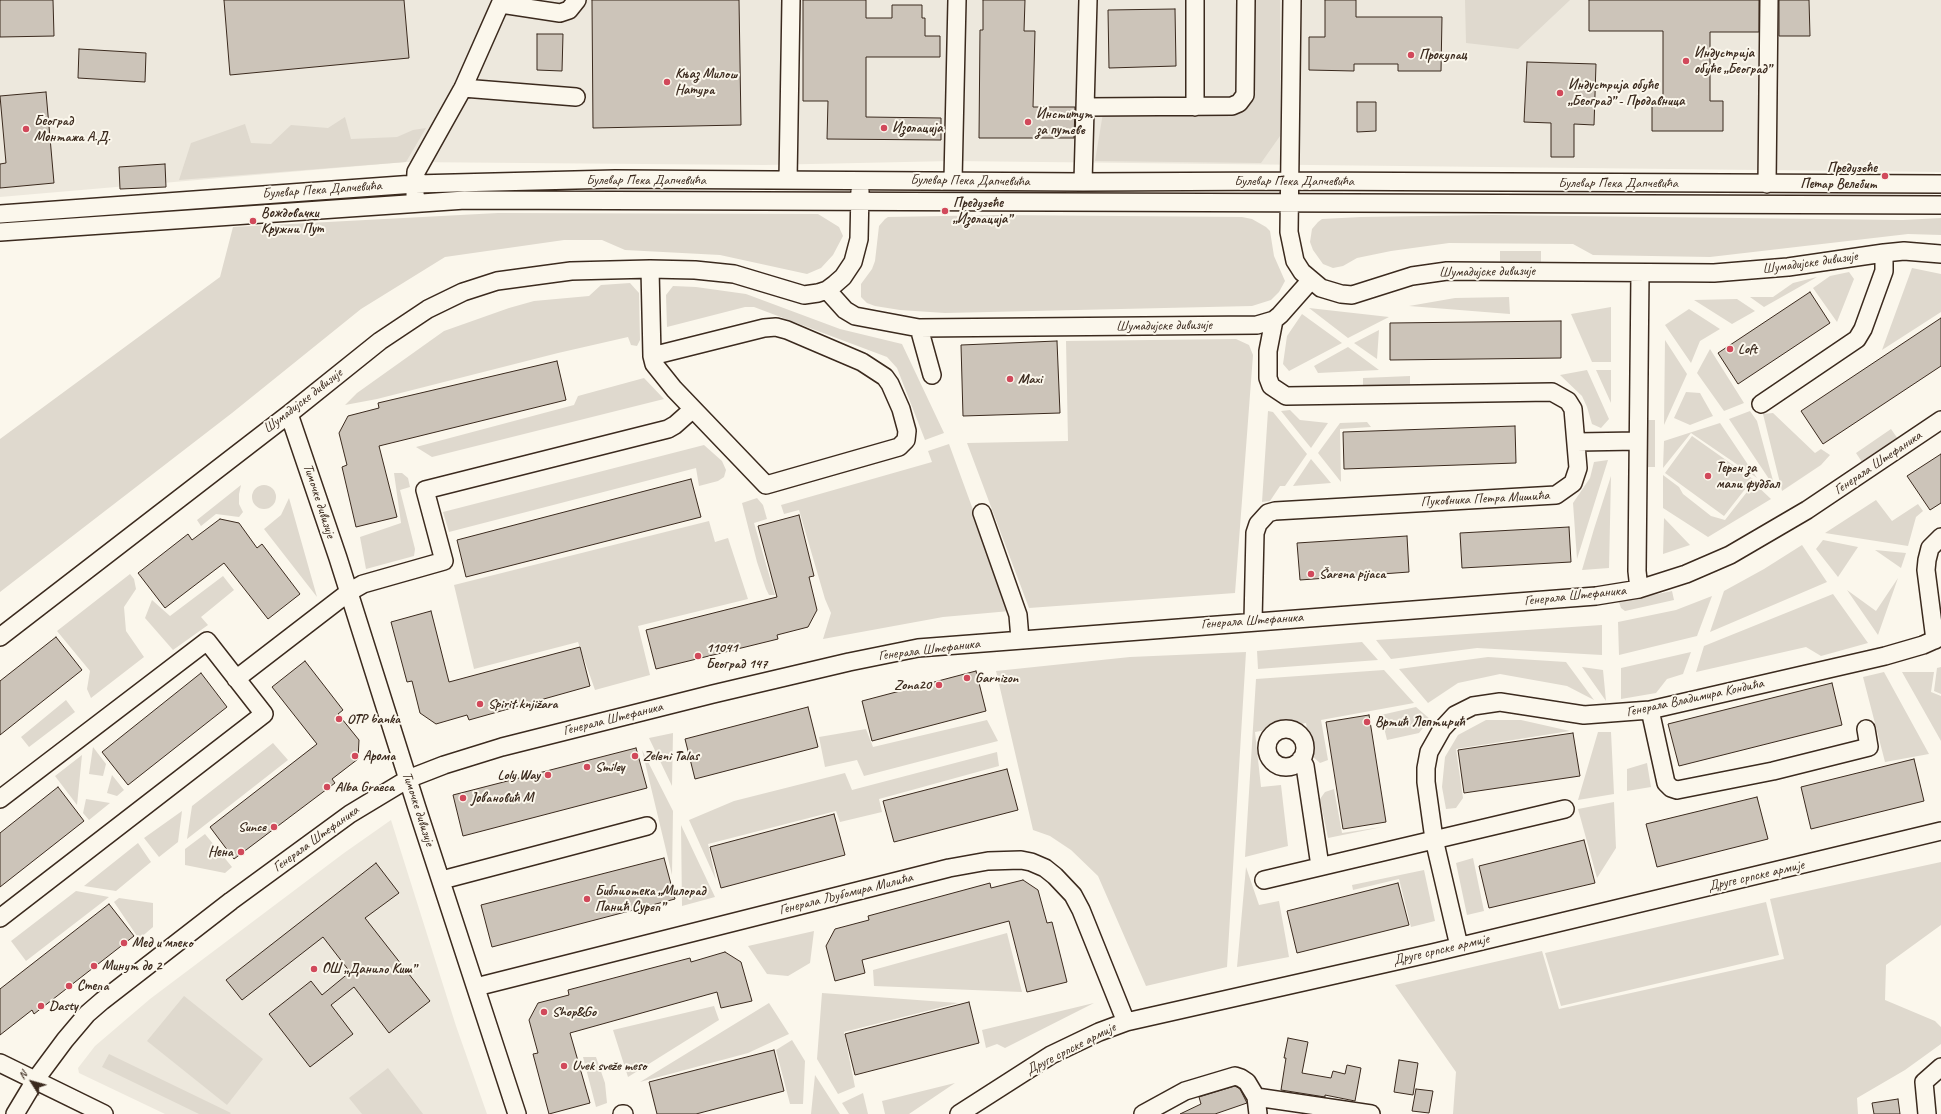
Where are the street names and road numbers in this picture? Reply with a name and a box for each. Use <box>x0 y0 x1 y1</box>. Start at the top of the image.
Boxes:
street label: Булевар Пека Дапчевића <box>586 172 706 188</box>
street label: Булевар Пека Дапчевића <box>910 172 1030 190</box>
street label: Булевар Пека Дапчевића <box>1234 173 1354 189</box>
street label: Булевар Пека Дапчевића <box>1558 175 1678 191</box>
street label: Булевар Пека Дапчевића <box>262 177 382 203</box>
street label: Шумадијске дивизије <box>1761 248 1859 278</box>
street label: Шумадијске дивизије <box>1439 263 1535 281</box>
street label: Шумадијске дивизије <box>1116 317 1212 335</box>
street label: Шумадијске дивизије <box>260 365 346 437</box>
street label: Генерала Штефаника <box>1831 427 1925 499</box>
street label: Тимочке дивизије <box>299 462 339 540</box>
street label: Пуковника Петра Мишића <box>1420 487 1550 511</box>
street label: Генерала Штефаника <box>1523 582 1627 610</box>
street label: Генерала Штефаника <box>1200 609 1304 633</box>
street label: Генерала Штефаника <box>877 635 981 665</box>
street label: Генерала Владимира Кондића <box>1625 675 1765 721</box>
street label: Генерала Штефаника <box>561 698 665 740</box>
street label: Тимочке дивизије <box>398 770 438 848</box>
street label: Генерала Штефаника <box>270 802 362 876</box>
street label: Друге српске армије <box>1706 857 1806 895</box>
street label: Генерала Љубомира Милића <box>777 869 915 919</box>
street label: Друге српске армије <box>1391 931 1491 969</box>
street label: Друге српске армије <box>1023 1019 1119 1079</box>

